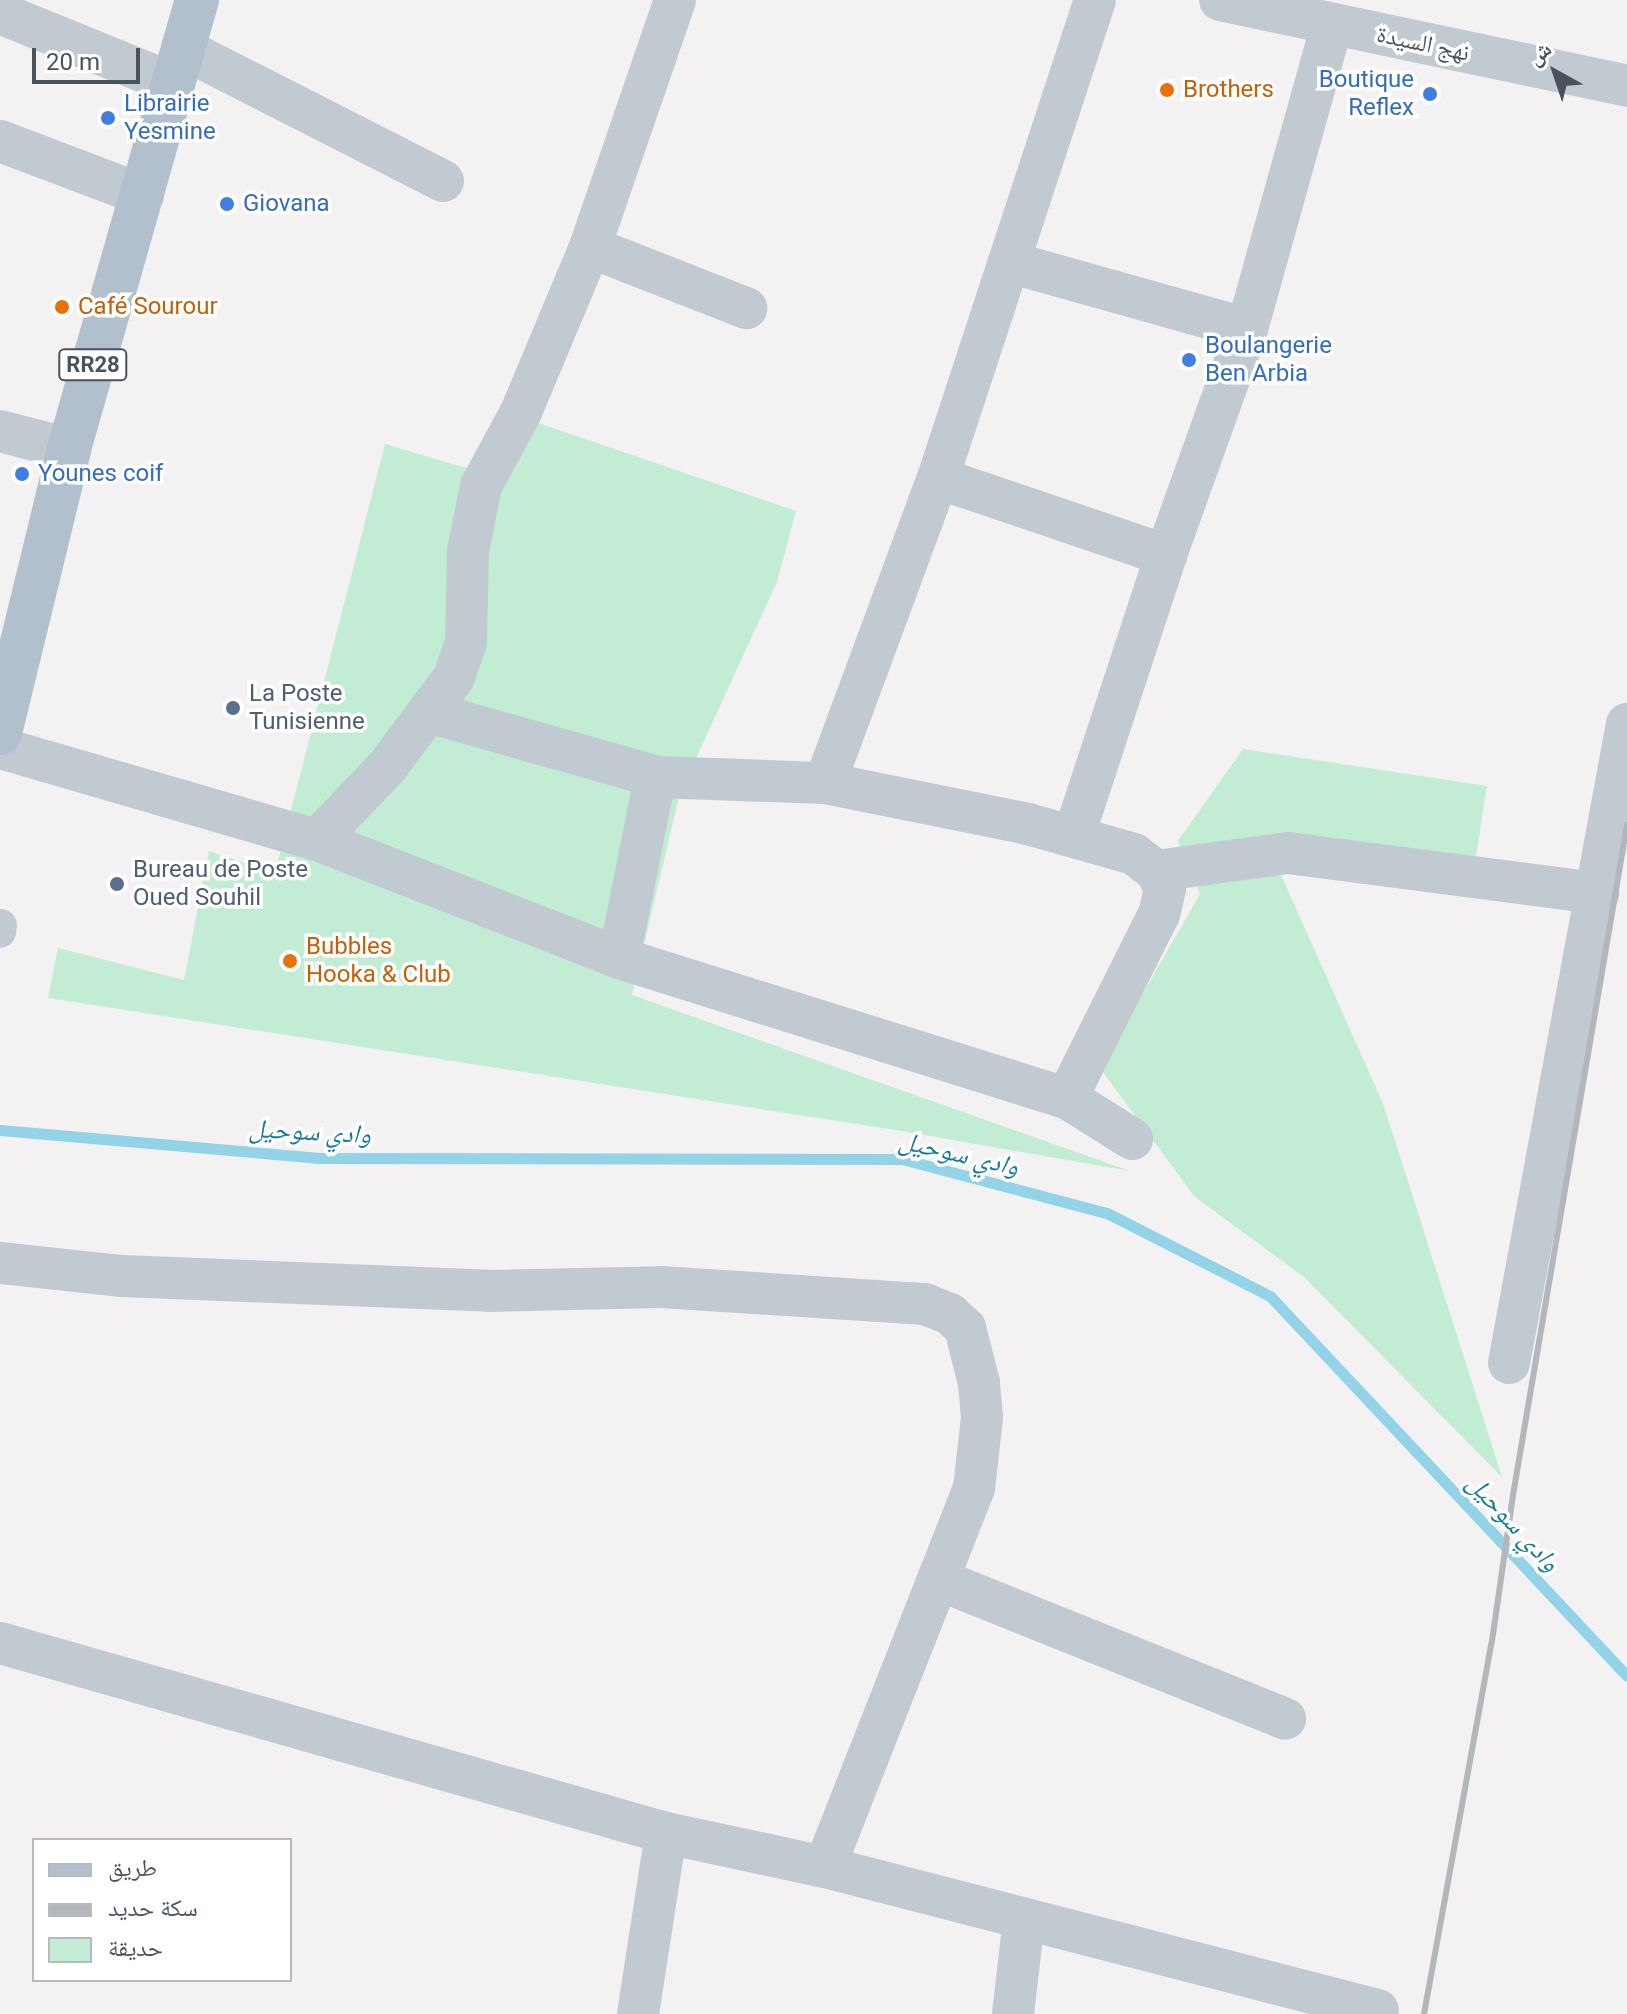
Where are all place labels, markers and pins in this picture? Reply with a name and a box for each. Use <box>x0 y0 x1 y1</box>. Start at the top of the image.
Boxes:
place label: Boutique Reflex <box>1319 66 1414 122</box>
place label: Brothers <box>1183 76 1274 104</box>
marker: Brothers <box>1158 81 1176 99</box>
marker: Boutique Reflex <box>1421 85 1439 103</box>
place label: Librairie Yesmine <box>124 90 216 146</box>
marker: Librairie Yesmine <box>99 109 117 127</box>
place label: Giovana <box>243 190 330 218</box>
marker: Giovana <box>218 195 236 213</box>
place label: Café Sourour <box>78 293 218 321</box>
marker: Café Sourour <box>53 298 71 316</box>
place label: Boulangerie Ben Arbia <box>1205 332 1332 388</box>
marker: Boulangerie Ben Arbia <box>1180 351 1198 369</box>
place label: Younes coif <box>38 460 163 488</box>
marker: Younes coif <box>13 465 31 483</box>
place label: La Poste Tunisienne <box>249 680 365 736</box>
marker: La Poste Tunisienne <box>224 699 242 717</box>
place label: Bureau de Poste Oued Souhil <box>133 856 308 912</box>
marker: Bureau de Poste Oued Souhil <box>108 875 126 893</box>
place label: Bubbles Hooka & Club <box>306 933 451 989</box>
marker: Bubbles Hooka & Club <box>281 952 299 970</box>

